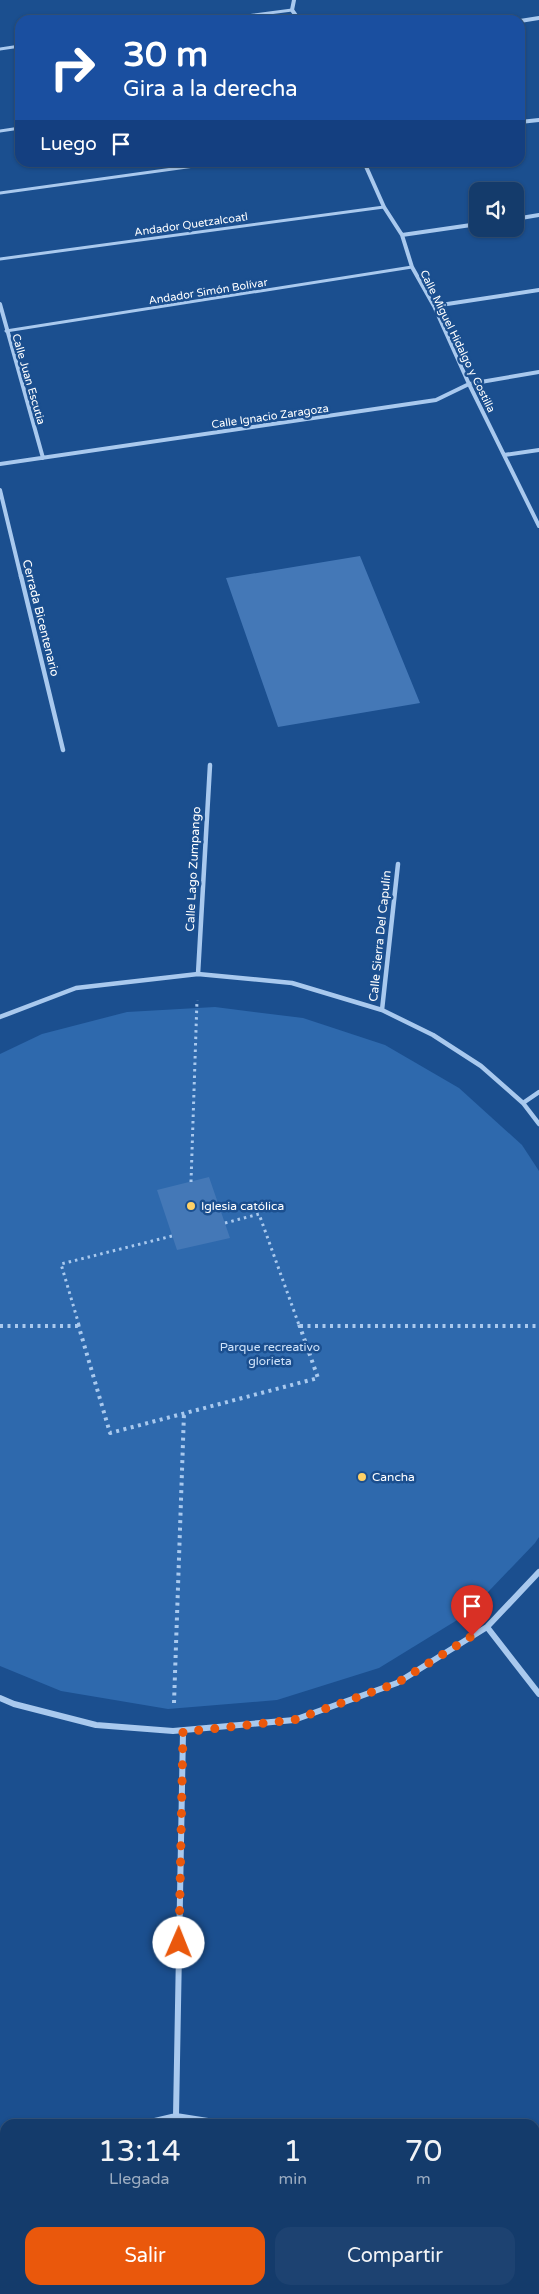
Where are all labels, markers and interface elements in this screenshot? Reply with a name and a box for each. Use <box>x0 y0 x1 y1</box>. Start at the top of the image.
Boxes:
text: 30 m <box>123 34 208 76</box>
icon: right <box>40 35 105 100</box>
text: Gira a la derecha <box>123 76 298 102</box>
icon: arrive <box>107 130 135 158</box>
text: Luego <box>40 133 97 155</box>
map controls <box>469 182 524 237</box>
button: sound <box>469 182 524 237</box>
street label: Andador Quetzalcoatl <box>133 210 249 239</box>
street label: Calle Miguel Hidalgo y Costilla <box>417 268 498 415</box>
street label: Andador Simón Bolívar <box>148 276 269 307</box>
street label: Calle Juan Escutia <box>9 332 48 426</box>
street label: Calle Ignacio Zaragoza <box>211 402 330 431</box>
street label: Cerrada Bicentenario <box>20 558 62 678</box>
street label: Calle Lago Zumpango <box>183 806 203 932</box>
street label: Calle Sierra Del Capulín <box>366 870 394 1002</box>
place label: Iglesia católica <box>201 1199 284 1213</box>
marker: Iglesia católica <box>185 1200 197 1212</box>
park label: Parque recreativo glorieta <box>220 1340 320 1368</box>
place label: Cancha <box>372 1470 415 1484</box>
marker: Cancha <box>356 1471 368 1483</box>
pin <box>451 1585 493 1636</box>
icon: arrive <box>458 1592 486 1620</box>
position arrow <box>152 1916 204 1968</box>
text: 13:14 <box>98 2133 181 2170</box>
text: 1 <box>283 2133 302 2170</box>
text: 70 <box>405 2133 442 2170</box>
text: Llegada <box>109 2169 169 2189</box>
text: min <box>279 2169 307 2189</box>
text: m <box>416 2169 431 2189</box>
button: Salir <box>25 2227 265 2285</box>
button: Compartir <box>275 2227 515 2285</box>

